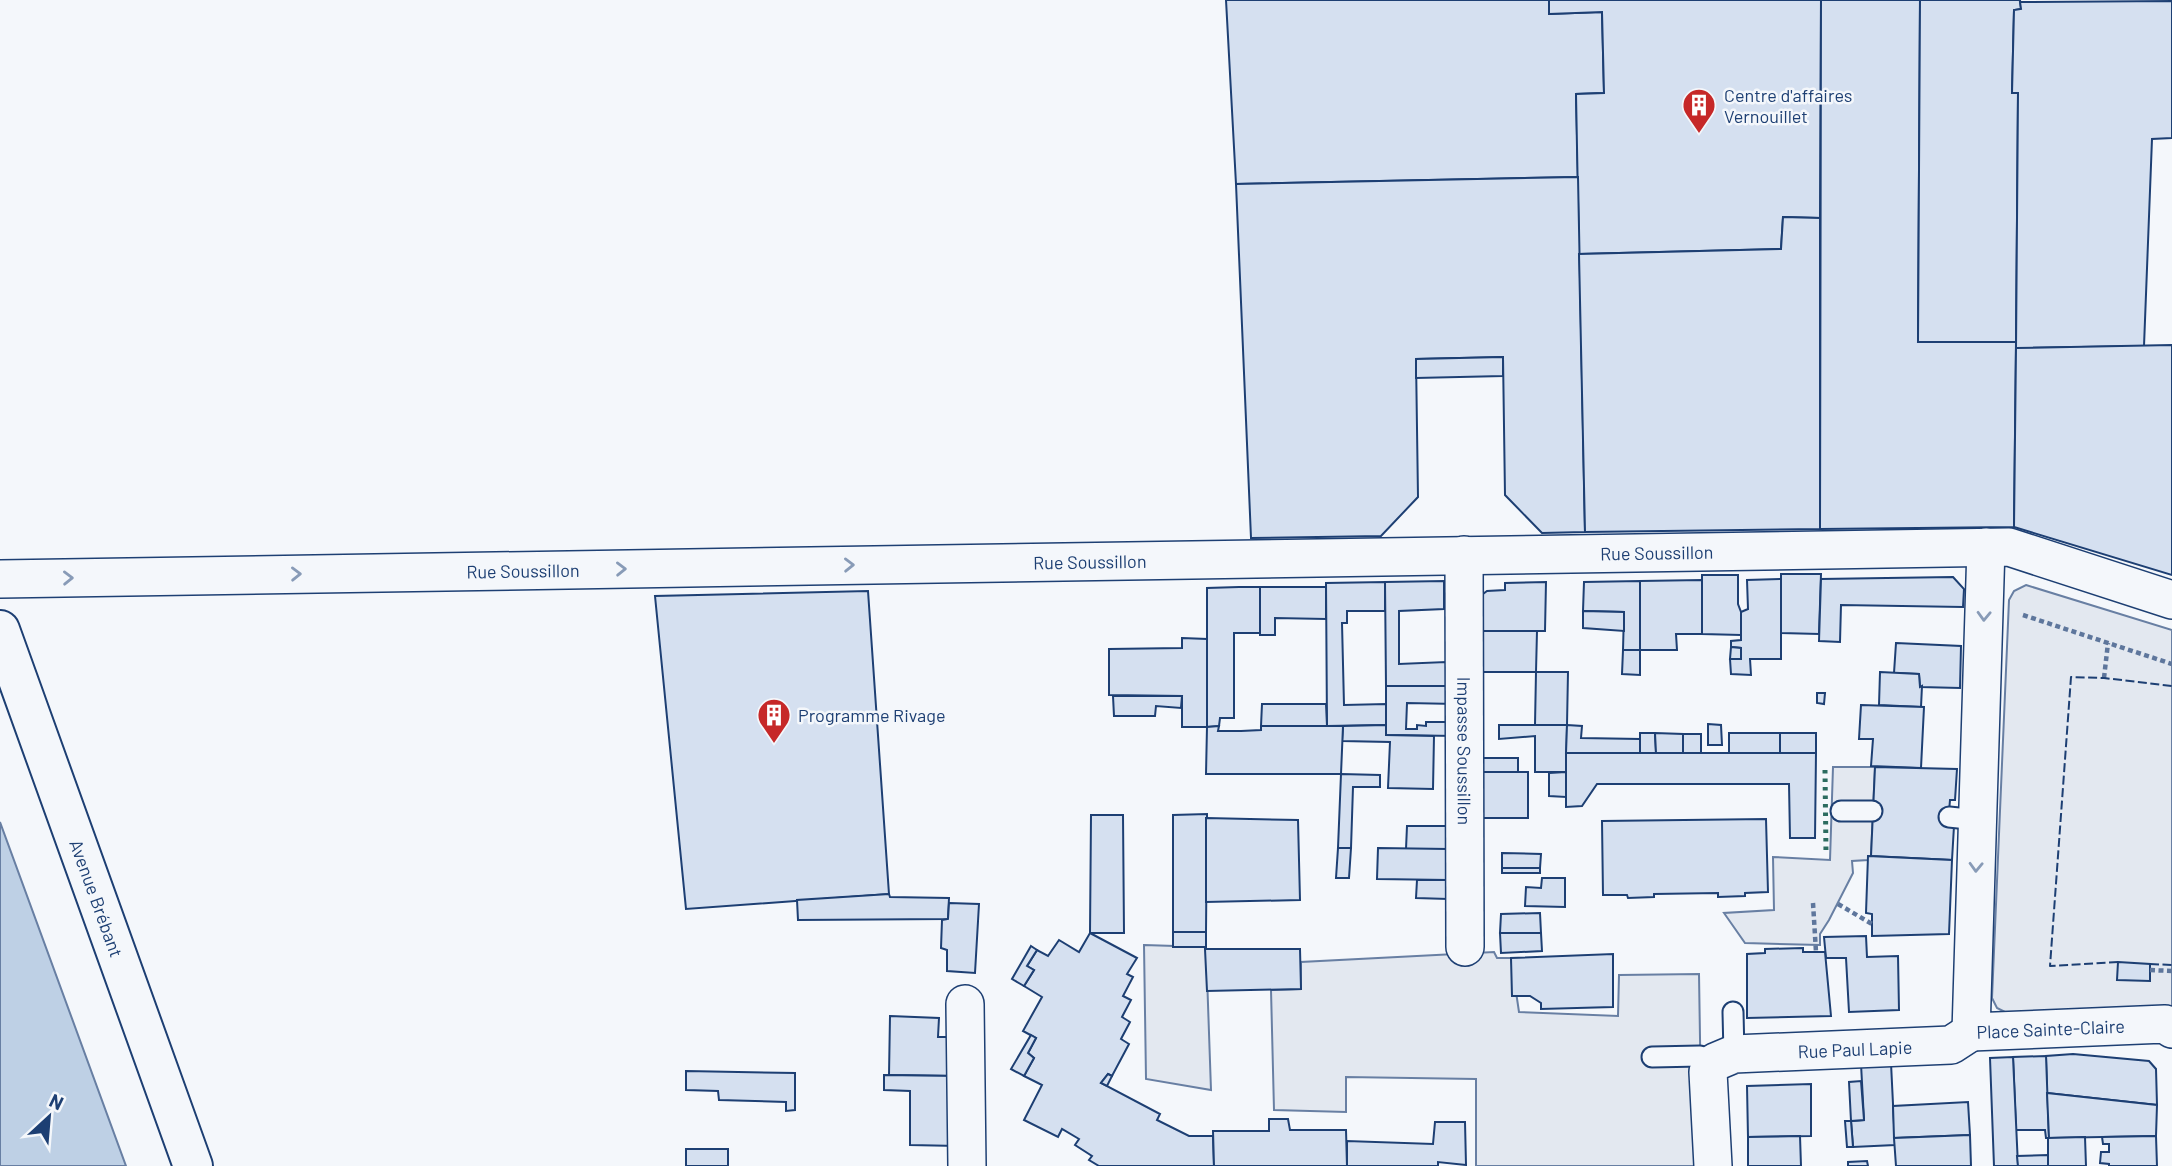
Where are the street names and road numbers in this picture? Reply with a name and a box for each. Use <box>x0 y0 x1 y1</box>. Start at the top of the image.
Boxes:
street label: Rue Soussillon <box>1600 541 1714 565</box>
street label: Rue Soussillon <box>1033 550 1147 574</box>
street label: Rue Soussillon <box>466 559 580 583</box>
street label: Impasse Soussillon <box>1453 677 1476 825</box>
street label: Avenue Brébant <box>65 836 128 960</box>
street label: Place Sainte-Claire <box>1976 1015 2125 1043</box>
street label: Rue Paul Lapie <box>1797 1036 1913 1062</box>

